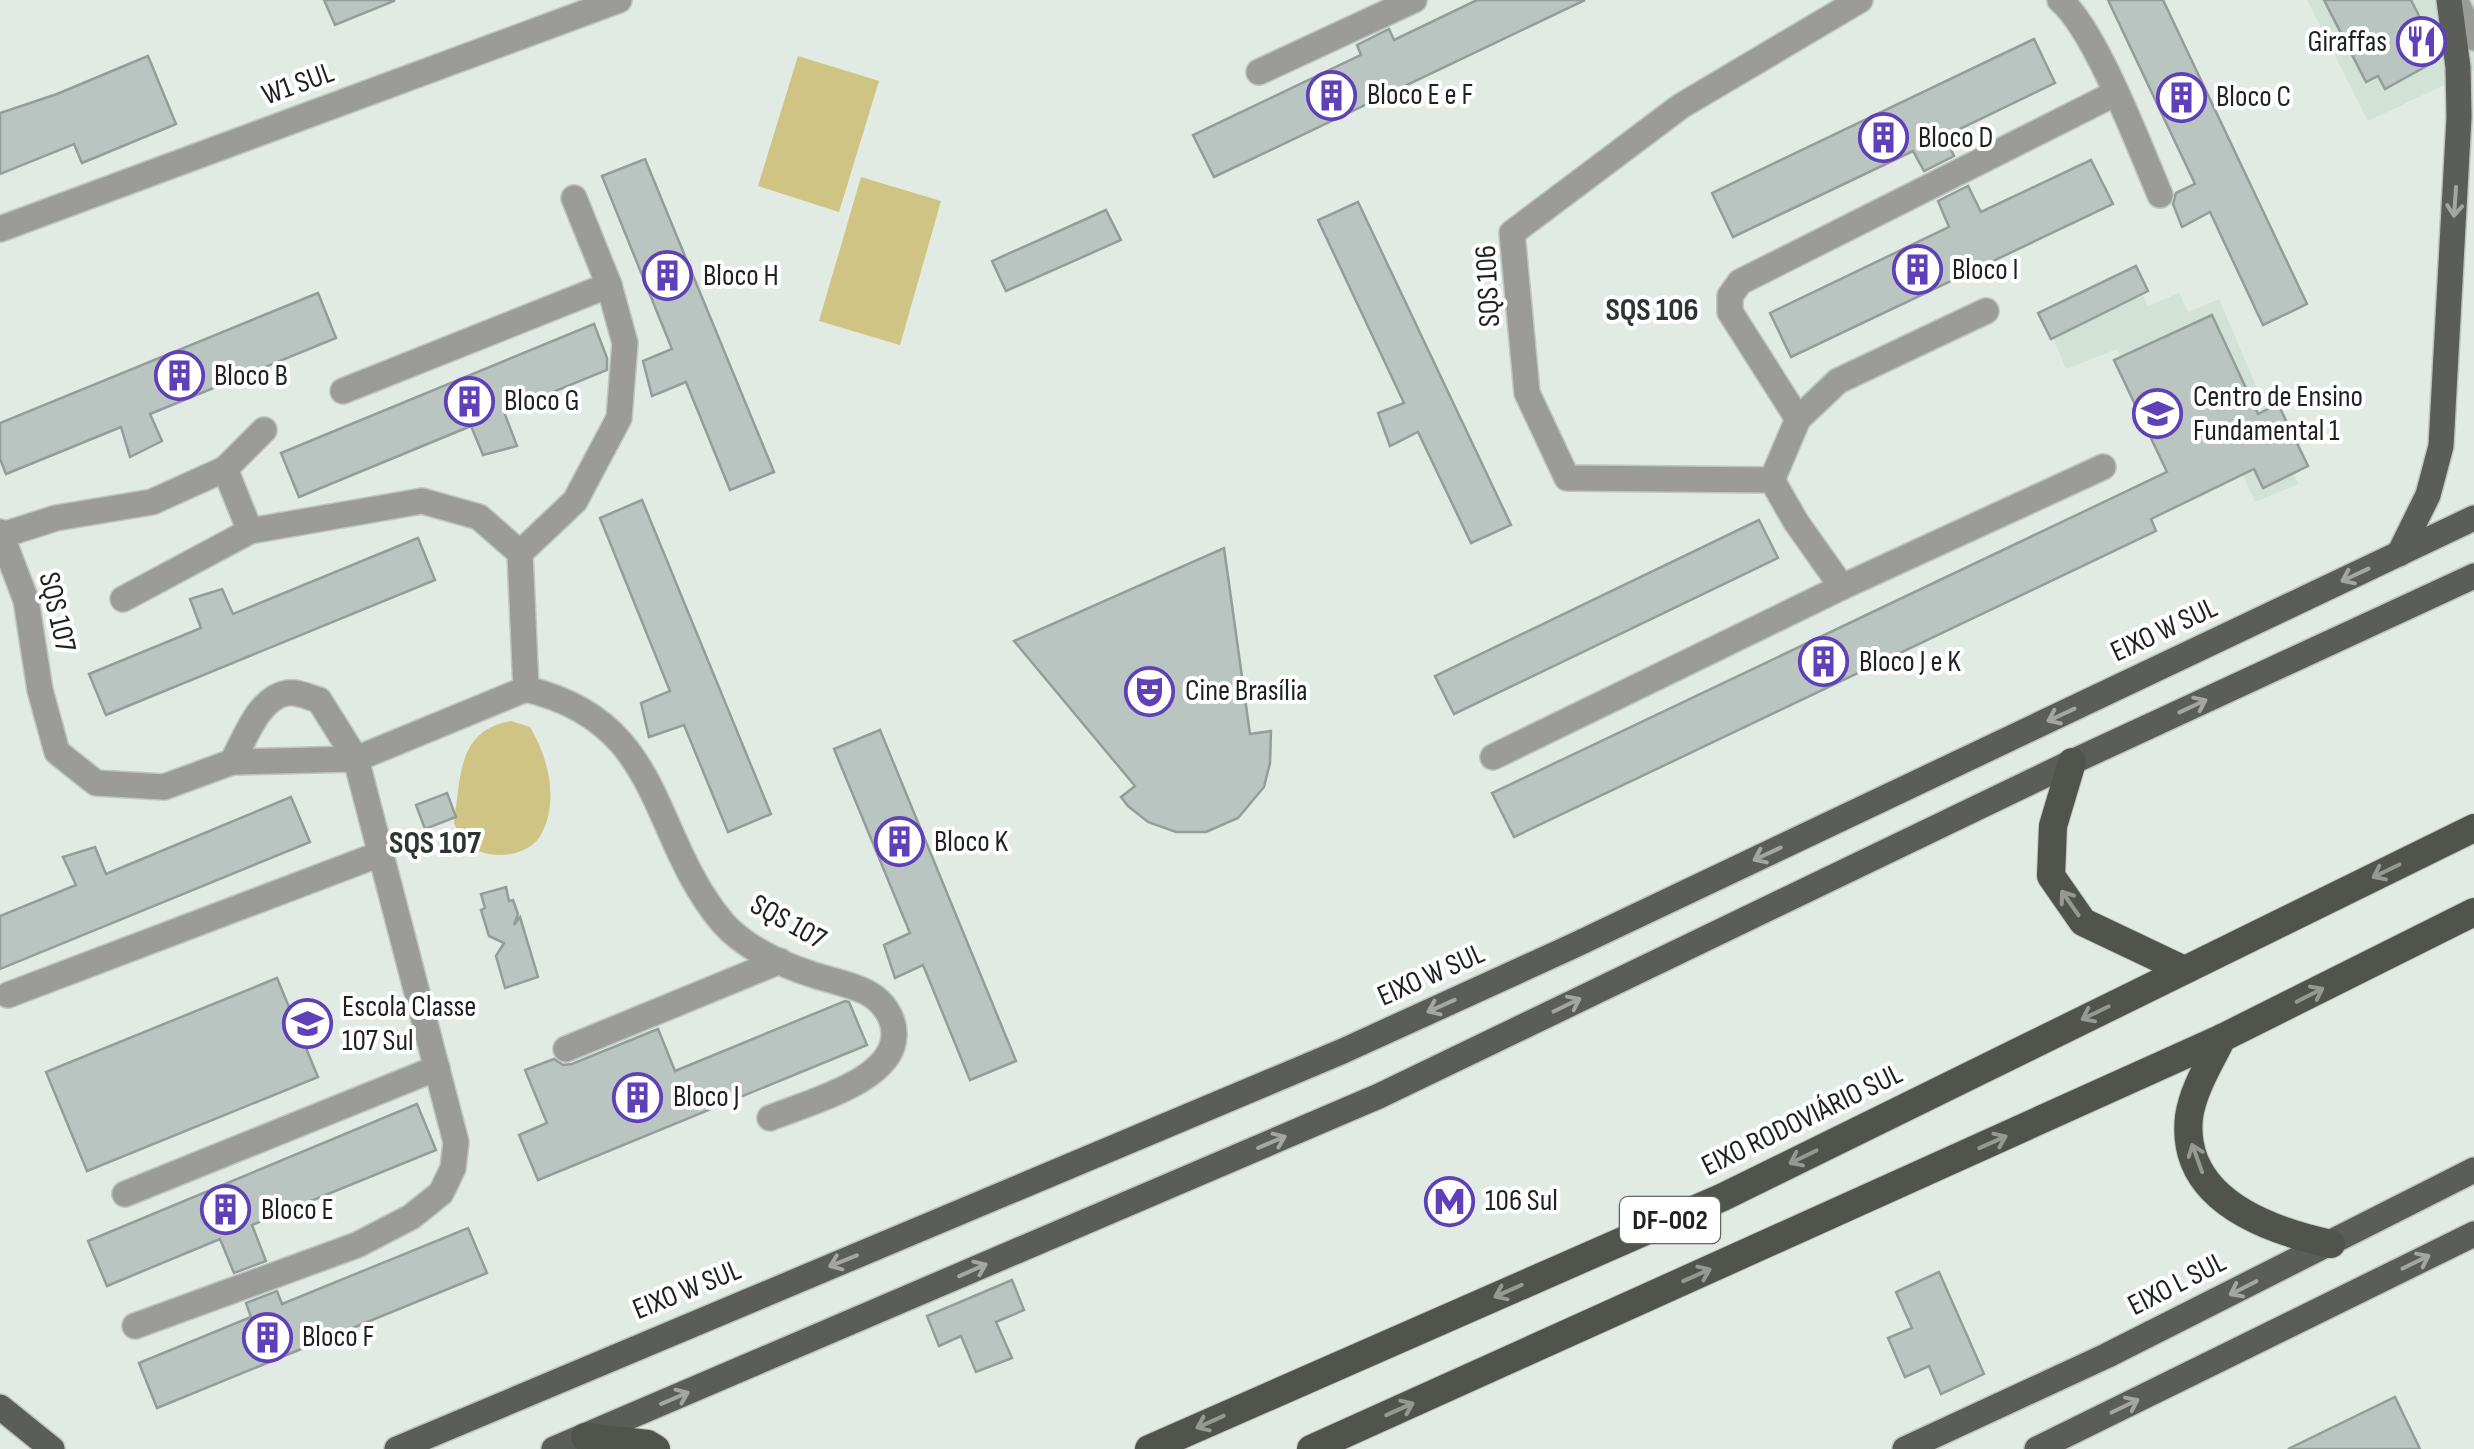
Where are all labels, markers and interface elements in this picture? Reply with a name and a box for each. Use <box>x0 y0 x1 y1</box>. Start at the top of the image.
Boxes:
restaurant icon: Giraffas <box>2396 16 2448 68</box>
place label: Giraffas <box>2308 24 2387 60</box>
street label: W1 SUL <box>257 55 339 113</box>
building icon: Bloco E e F <box>1306 69 1358 121</box>
building icon: Bloco C <box>2155 71 2207 123</box>
place label: Bloco E e F <box>1367 77 1473 113</box>
place label: Bloco C <box>2216 79 2291 115</box>
building icon: Bloco D <box>1857 112 1909 164</box>
place label: Bloco D <box>1918 120 1993 156</box>
one-way arrow <box>2445 185 2464 217</box>
street label: SQS 106 <box>1468 244 1508 328</box>
building icon: Bloco I <box>1891 244 1943 296</box>
building icon: Bloco H <box>642 250 694 302</box>
place label: Bloco I <box>1952 252 2019 288</box>
place label: Bloco H <box>703 258 779 294</box>
district label: SQS 106 <box>1605 291 1699 330</box>
building icon: Bloco B <box>153 350 205 402</box>
place label: Bloco B <box>214 358 288 394</box>
building icon: Bloco G <box>443 375 495 427</box>
place label: Centro de Ensino Fundamental 1 <box>2193 379 2363 449</box>
place label: Bloco G <box>504 383 580 419</box>
school or university icon: Centro de Ensino Fundamental 1 <box>2132 388 2184 440</box>
one-way arrow <box>2341 567 2371 586</box>
street label: SQS 107 <box>30 569 84 655</box>
street label: EIXO W SUL <box>2105 590 2223 670</box>
building icon: Bloco J e K <box>1798 636 1850 688</box>
place label: Bloco J e K <box>1859 644 1961 680</box>
theatre icon: Cine Brasília <box>1124 665 1176 717</box>
place label: Cine Brasília <box>1185 673 1308 709</box>
one-way arrow <box>2177 696 2207 714</box>
one-way arrow <box>2047 706 2077 725</box>
building icon: Bloco K <box>873 816 925 868</box>
district label: SQS 107 <box>389 824 481 863</box>
place label: Bloco K <box>934 824 1008 860</box>
one-way arrow <box>1753 845 1783 864</box>
one-way arrow <box>2372 862 2402 881</box>
street label: SQS 107 <box>744 887 832 957</box>
one-way arrow <box>2060 890 2081 917</box>
street label: EIXO W SUL <box>1372 936 1490 1014</box>
one-way arrow <box>2294 984 2324 1003</box>
place label: Escola Classe 107 Sul <box>342 989 476 1059</box>
one-way arrow <box>1551 995 1581 1014</box>
school or university icon: Escola Classe 107 Sul <box>281 998 333 1050</box>
one-way arrow <box>1426 998 1457 1016</box>
one-way arrow <box>2080 1004 2110 1023</box>
street label: EIXO RODOVIÁRIO SUL <box>1696 1056 1908 1184</box>
building icon: Bloco J <box>612 1071 664 1123</box>
place label: Bloco J <box>673 1079 740 1115</box>
one-way arrow <box>1256 1131 1287 1149</box>
one-way arrow <box>1977 1132 2008 1150</box>
one-way arrow <box>2187 1143 2205 1174</box>
one-way arrow <box>1789 1148 1819 1167</box>
metro station icon: 106 Sul <box>1424 1175 1476 1227</box>
place label: 106 Sul <box>1485 1183 1558 1219</box>
building icon: Bloco E <box>200 1184 252 1236</box>
place label: Bloco E <box>261 1192 334 1228</box>
road number: DF-002 <box>1620 1197 1720 1243</box>
street label: EIXO L SUL <box>2122 1244 2232 1324</box>
street label: EIXO W SUL <box>628 1252 746 1328</box>
one-way arrow <box>2401 1252 2430 1271</box>
one-way arrow <box>829 1253 859 1271</box>
one-way arrow <box>958 1260 988 1278</box>
one-way arrow <box>1681 1265 1711 1284</box>
one-way arrow <box>2229 1279 2259 1298</box>
one-way arrow <box>1493 1283 1524 1301</box>
building icon: Bloco F <box>241 1311 293 1363</box>
place label: Bloco F <box>302 1319 374 1355</box>
one-way arrow <box>659 1388 690 1406</box>
one-way arrow <box>2109 1396 2139 1415</box>
one-way arrow <box>1384 1399 1415 1417</box>
one-way arrow <box>1195 1414 1226 1432</box>

